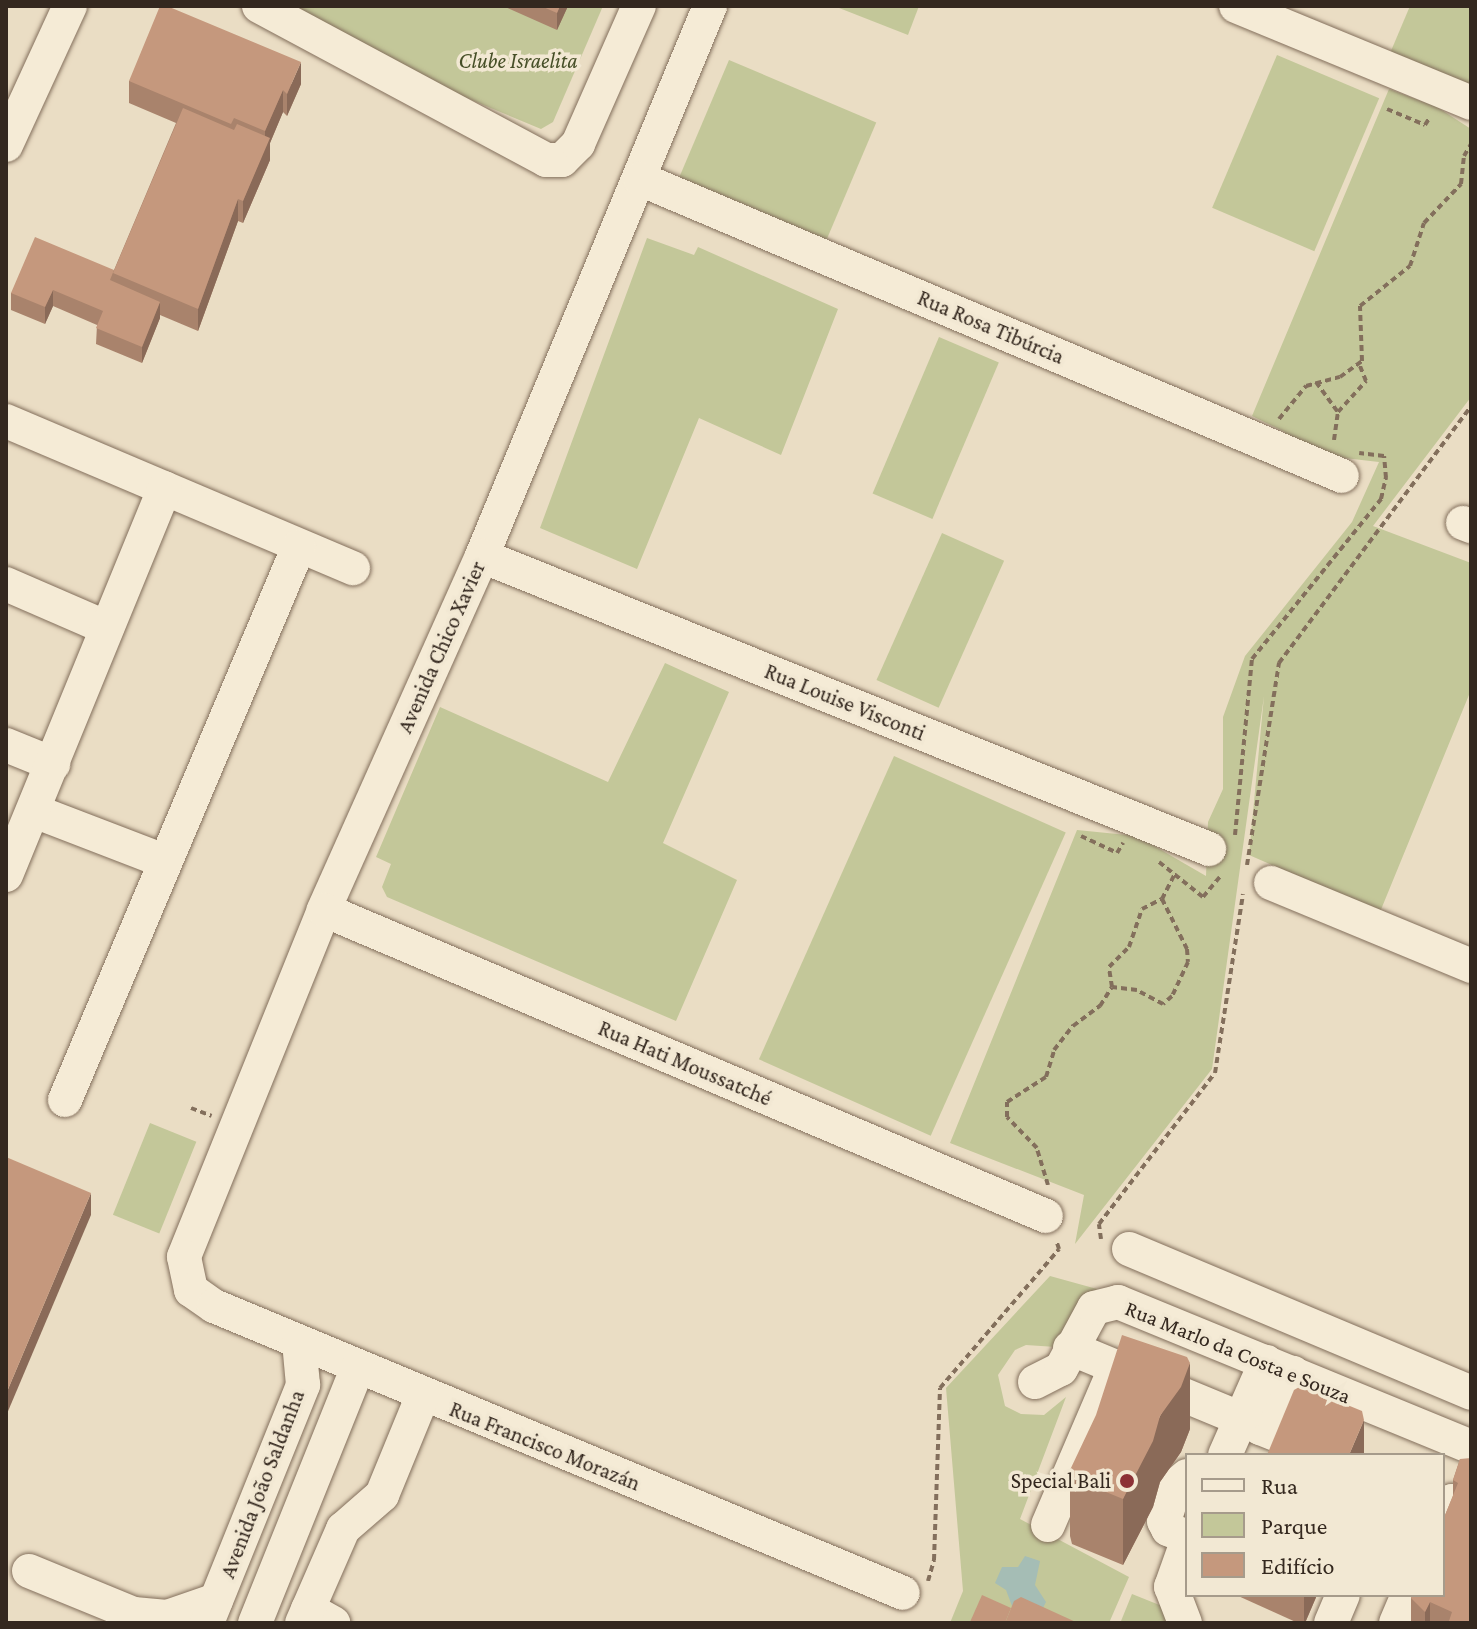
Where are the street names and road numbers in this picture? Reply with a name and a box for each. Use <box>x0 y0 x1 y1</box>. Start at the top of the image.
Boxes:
street label: Rua Rosa Tibúrcia <box>914 284 1068 370</box>
street label: Avenida Chico Xavier <box>391 557 491 737</box>
street label: Rua Louise Visconti <box>761 658 929 746</box>
street label: Rua Hati Moussatché <box>594 1015 776 1111</box>
street label: Rua Marlo da Costa e Souza <box>1121 1295 1355 1409</box>
street label: Avenida João Saldanha <box>214 1386 310 1582</box>
street label: Rua Francisco Morazán <box>446 1396 644 1496</box>

